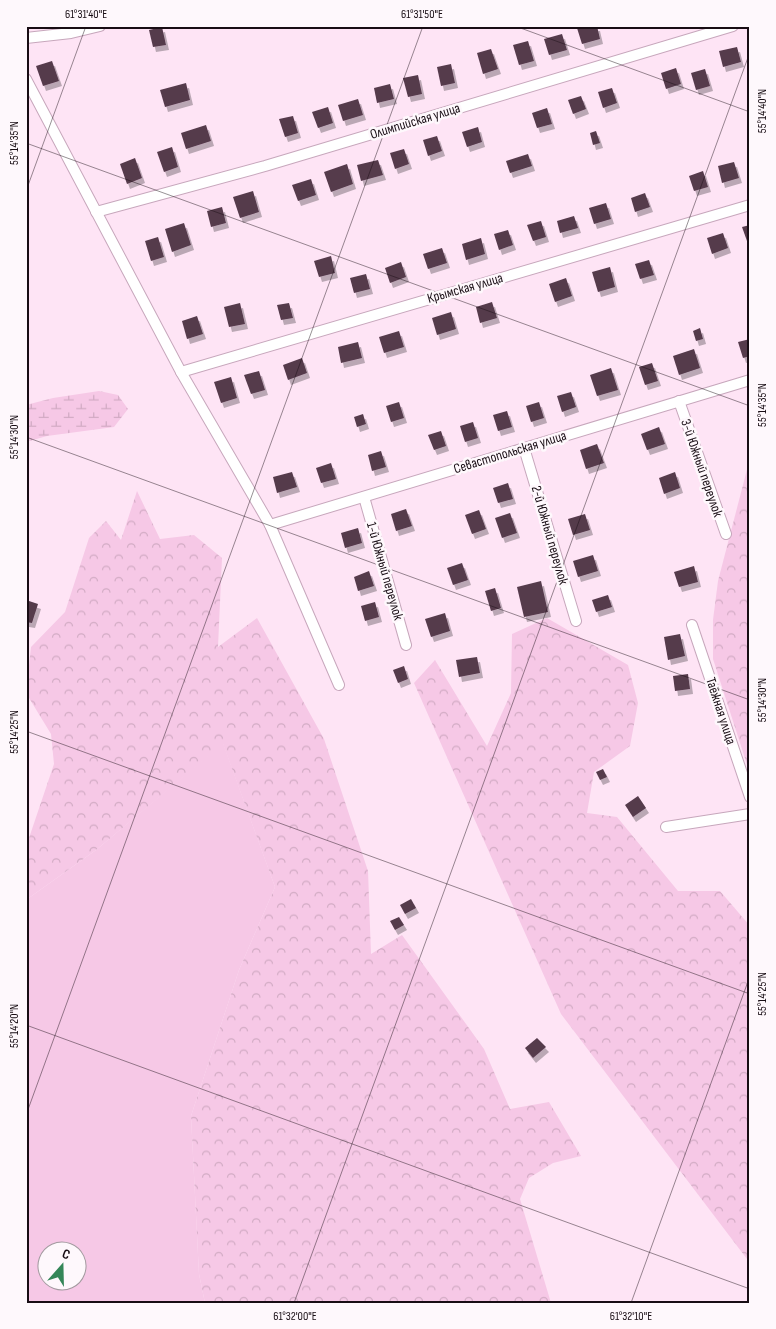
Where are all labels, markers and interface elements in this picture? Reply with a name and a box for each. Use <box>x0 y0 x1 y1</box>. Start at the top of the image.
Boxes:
text: 61°31'40"E <box>65 7 107 22</box>
text: 61°31'50"E <box>401 7 443 22</box>
text: 55°14'40"N <box>755 89 770 133</box>
street label: Олимпийская улица <box>368 99 462 143</box>
text: 55°14'35"N <box>7 121 22 165</box>
street label: Крымская улица <box>425 269 505 307</box>
text: 55°14'35"N <box>755 383 770 427</box>
text: 55°14'30"N <box>7 415 22 459</box>
street label: 3-й Южный переулок <box>677 417 727 520</box>
street label: Севастопольская улица <box>452 427 568 477</box>
street label: 2-й Южный переулок <box>528 484 572 587</box>
street label: 1-й Южный переулок <box>363 520 407 623</box>
street label: Таёжная улица <box>702 675 740 747</box>
text: 55°14'30"N <box>755 678 770 722</box>
text: 55°14'25"N <box>7 710 22 754</box>
text: 55°14'25"N <box>755 972 770 1016</box>
text: 55°14'20"N <box>7 1004 22 1048</box>
north arrow <box>38 1242 88 1292</box>
text: С <box>60 1245 73 1263</box>
text: 61°32'00"E <box>273 1309 317 1324</box>
text: 61°32'10"E <box>610 1309 652 1324</box>

